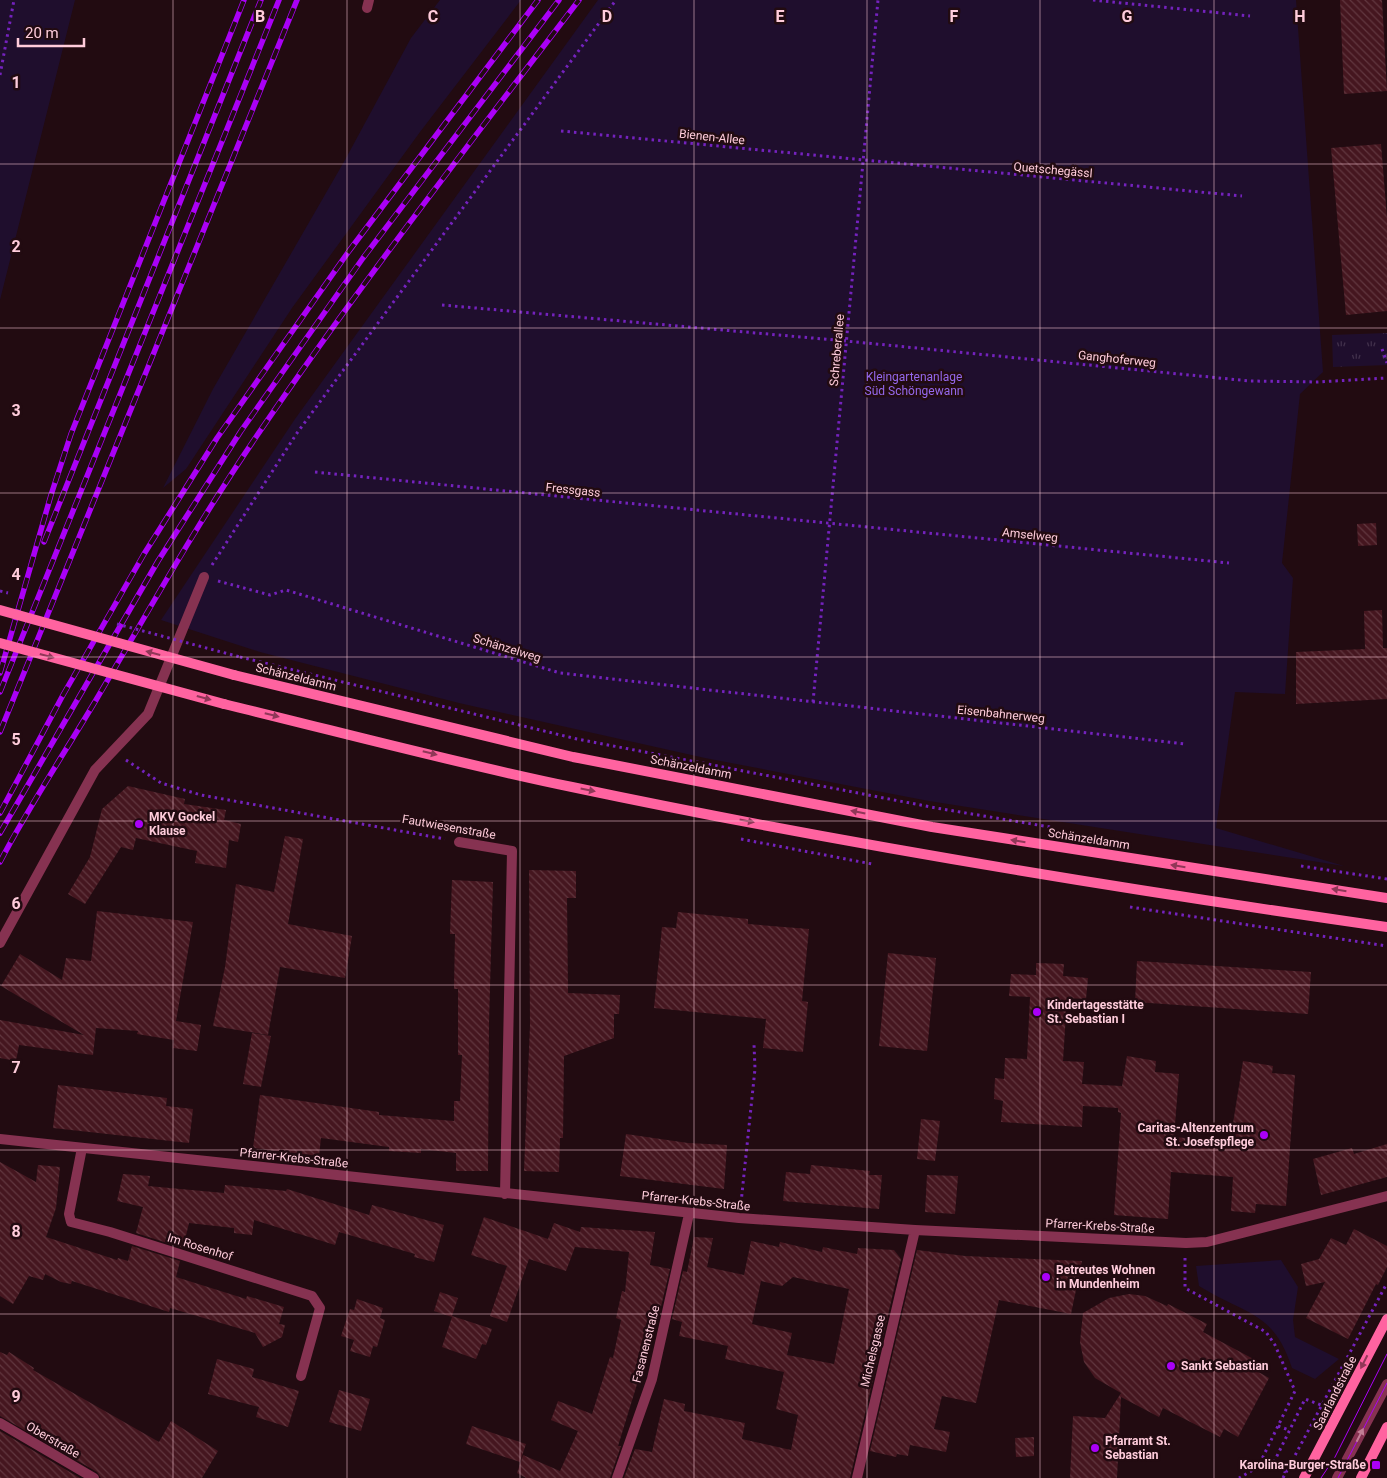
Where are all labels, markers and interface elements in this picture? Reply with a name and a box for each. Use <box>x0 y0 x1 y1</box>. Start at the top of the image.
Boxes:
text: B <box>255 7 265 26</box>
text: C <box>428 7 438 26</box>
text: D <box>602 7 612 26</box>
text: E <box>776 7 785 26</box>
text: F <box>950 7 959 26</box>
text: G <box>1122 7 1133 26</box>
text: H <box>1294 7 1306 26</box>
scale bar <box>18 15 84 47</box>
text: 20 m <box>25 24 59 42</box>
text: 1 <box>11 73 21 92</box>
street label: Bienen-Allee <box>678 127 746 147</box>
street label: Quetschegässl <box>1013 160 1093 180</box>
text: 2 <box>11 237 21 256</box>
street label: Schreberallee <box>827 313 847 387</box>
street label: Ganghoferweg <box>1077 348 1157 370</box>
park label: Kleingartenanlage Süd Schöngewann <box>865 370 963 398</box>
text: 3 <box>11 401 21 420</box>
street label: Fressgass <box>545 480 601 500</box>
street label: Amselweg <box>1001 525 1059 545</box>
text: 4 <box>11 565 21 584</box>
street label: Schänzelweg <box>471 631 543 665</box>
one-way arrow <box>146 648 161 656</box>
one-way arrow <box>40 652 55 660</box>
street label: Schänzeldamm <box>254 660 338 694</box>
one-way arrow <box>196 695 211 703</box>
street label: Eisenbahnerweg <box>956 702 1046 726</box>
one-way arrow <box>264 711 279 719</box>
text: 5 <box>11 730 21 749</box>
one-way arrow <box>422 749 437 757</box>
street label: Schänzeldamm <box>649 752 733 782</box>
one-way arrow <box>580 787 596 795</box>
one-way arrow <box>849 808 865 816</box>
place label: MKV Gockel Klause <box>149 810 215 838</box>
street label: Fautwiesenstraße <box>401 812 497 842</box>
marker: MKV Gockel Klause <box>133 818 145 830</box>
one-way arrow <box>740 818 756 826</box>
street label: Schänzeldamm <box>1047 826 1131 852</box>
one-way arrow <box>1009 836 1025 844</box>
one-way arrow <box>1170 862 1186 870</box>
one-way arrow <box>1330 886 1346 894</box>
text: 6 <box>11 894 21 913</box>
place label: Kindertagesstätte St. Sebastian I <box>1047 998 1144 1026</box>
marker: Kindertagesstätte St. Sebastian I <box>1031 1006 1043 1018</box>
text: 7 <box>11 1058 21 1077</box>
place label: Caritas-Altenzentrum St. Josefspflege <box>1137 1121 1255 1149</box>
marker: Caritas-Altenzentrum St. Josefspflege <box>1258 1129 1270 1141</box>
street label: Pfarrer-Krebs-Straße <box>239 1145 349 1171</box>
street label: Pfarrer-Krebs-Straße <box>641 1188 751 1214</box>
street label: Pfarrer-Krebs-Straße <box>1045 1216 1155 1236</box>
text: 8 <box>11 1222 21 1241</box>
street label: Im Rosenhof <box>166 1230 235 1264</box>
place label: Betreutes Wohnen in Mundenheim <box>1056 1263 1155 1291</box>
marker: Betreutes Wohnen in Mundenheim <box>1040 1271 1052 1283</box>
street label: Fasanenstraße <box>630 1304 662 1384</box>
street label: Michelsgasse <box>858 1313 888 1389</box>
street label: Saarlandstraße <box>1310 1354 1360 1432</box>
one-way arrow <box>1360 1355 1368 1370</box>
place label: Sankt Sebastian <box>1181 1359 1269 1373</box>
marker: Sankt Sebastian <box>1165 1360 1177 1372</box>
text: 9 <box>11 1387 21 1406</box>
street label: Oberstraße <box>24 1419 82 1461</box>
one-way arrow <box>1356 1428 1364 1443</box>
place label: Pfarramt St. Sebastian <box>1105 1434 1171 1462</box>
marker: Pfarramt St. Sebastian <box>1089 1442 1101 1454</box>
place label: Karolina-Burger-Straße <box>1239 1458 1367 1472</box>
marker: Karolina-Burger-Straße <box>1370 1459 1382 1471</box>

